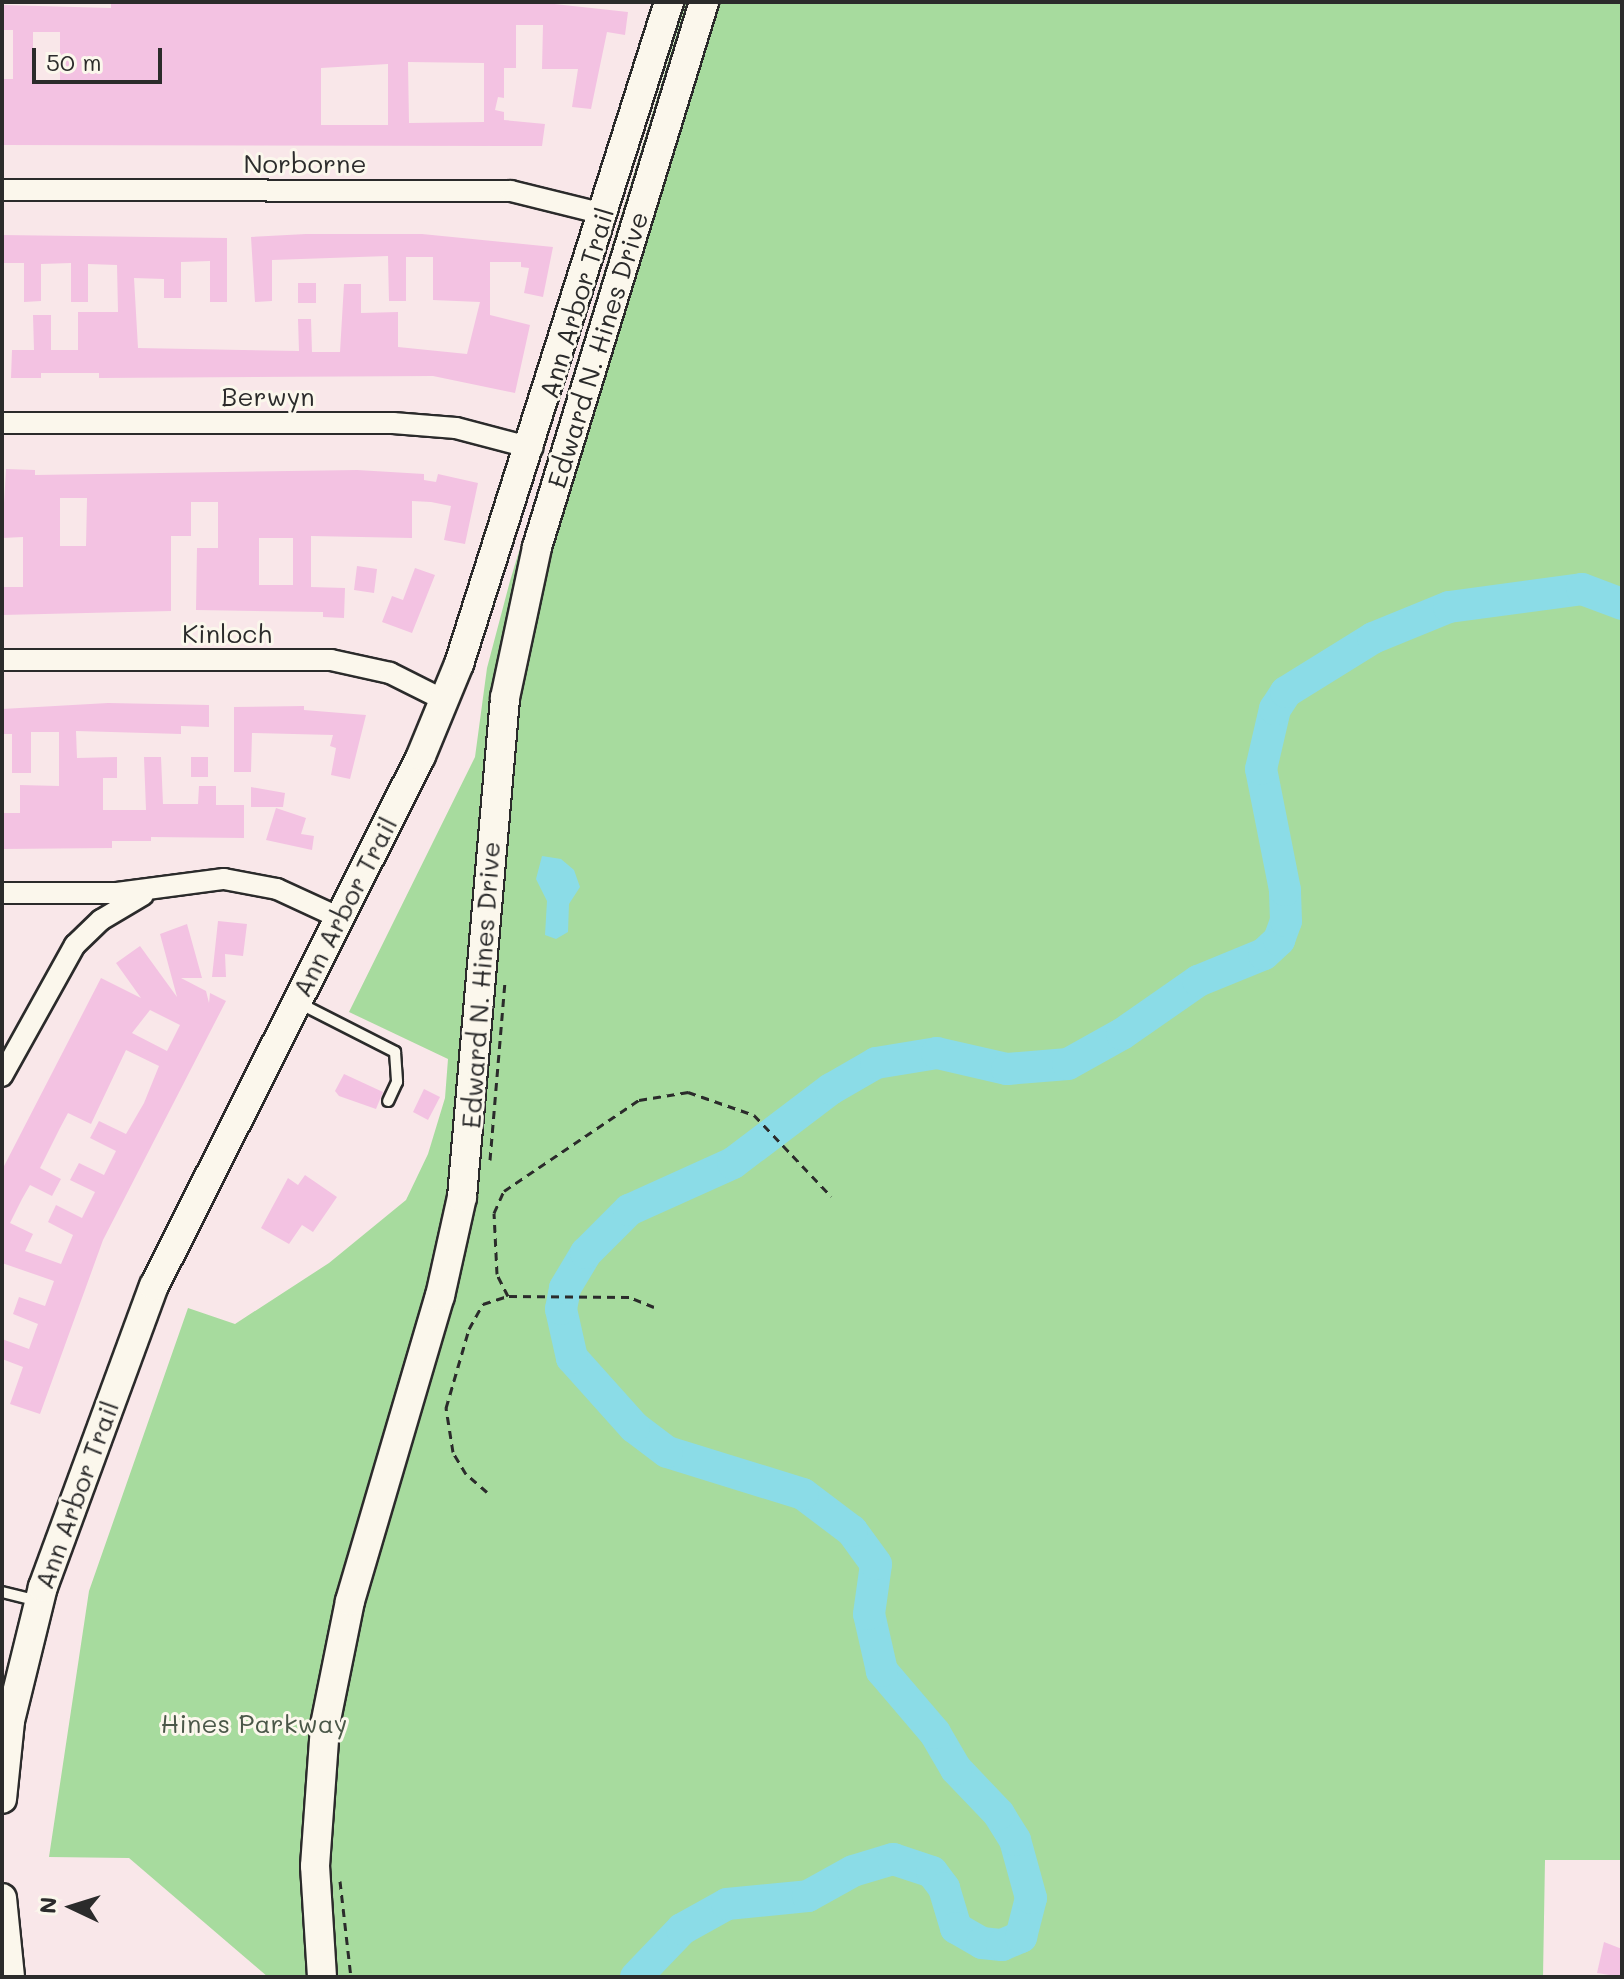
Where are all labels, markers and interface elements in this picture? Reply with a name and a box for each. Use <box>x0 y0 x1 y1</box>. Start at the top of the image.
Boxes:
scale bar <box>36 32 166 82</box>
text: 50 m <box>46 46 102 77</box>
street label: Norborne <box>243 148 367 180</box>
street label: Ann Arbor Trail <box>533 204 621 402</box>
street label: Edward N. Hines Drive <box>541 208 655 492</box>
street label: Berwyn <box>221 381 315 413</box>
street label: Kinloch <box>182 618 272 650</box>
street label: Ann Arbor Trail <box>286 812 404 1002</box>
street label: Edward N. Hines Drive <box>455 841 507 1129</box>
street label: Ann Arbor Trail <box>29 1397 125 1593</box>
park label: Hines Parkway <box>161 1708 347 1740</box>
north arrow <box>32 1867 112 1947</box>
text: N <box>33 1896 63 1915</box>

